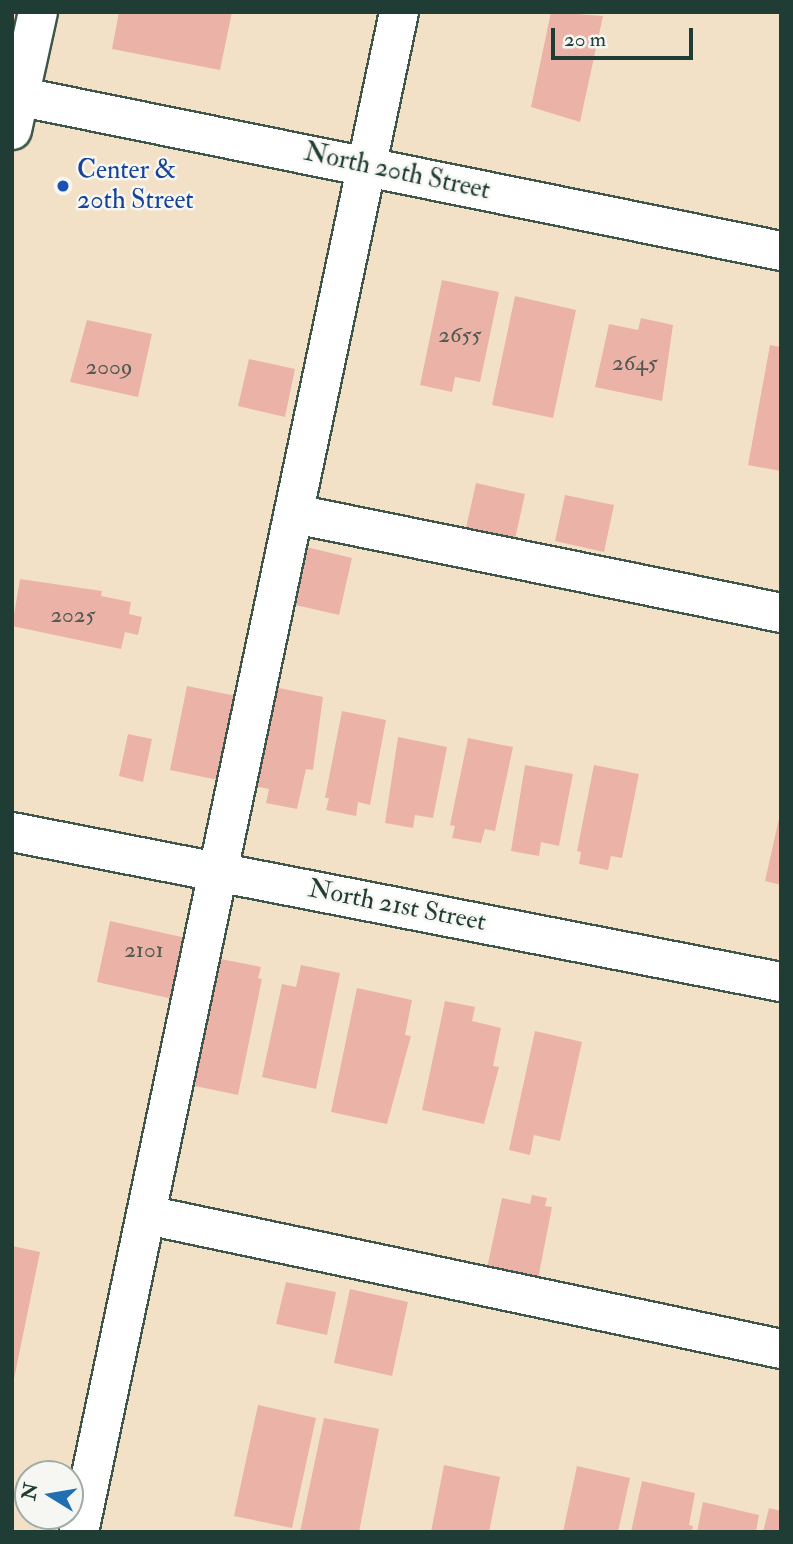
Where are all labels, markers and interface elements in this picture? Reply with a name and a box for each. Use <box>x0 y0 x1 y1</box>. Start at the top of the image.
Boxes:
scale bar <box>555 14 697 58</box>
text: 20 m <box>564 26 606 53</box>
street label: North 20th Street <box>301 137 493 207</box>
place label: Center & 20th Street <box>77 155 194 216</box>
marker: Center & 20th Street <box>55 178 71 194</box>
house number: 2655 <box>438 321 482 349</box>
house number: 2645 <box>612 349 658 377</box>
house number: 2009 <box>85 353 133 381</box>
house number: 2025 <box>50 601 96 629</box>
street label: North 21st Street <box>306 873 488 939</box>
house number: 2101 <box>124 936 164 964</box>
north arrow <box>14 1460 84 1530</box>
text: N <box>17 1481 44 1502</box>

